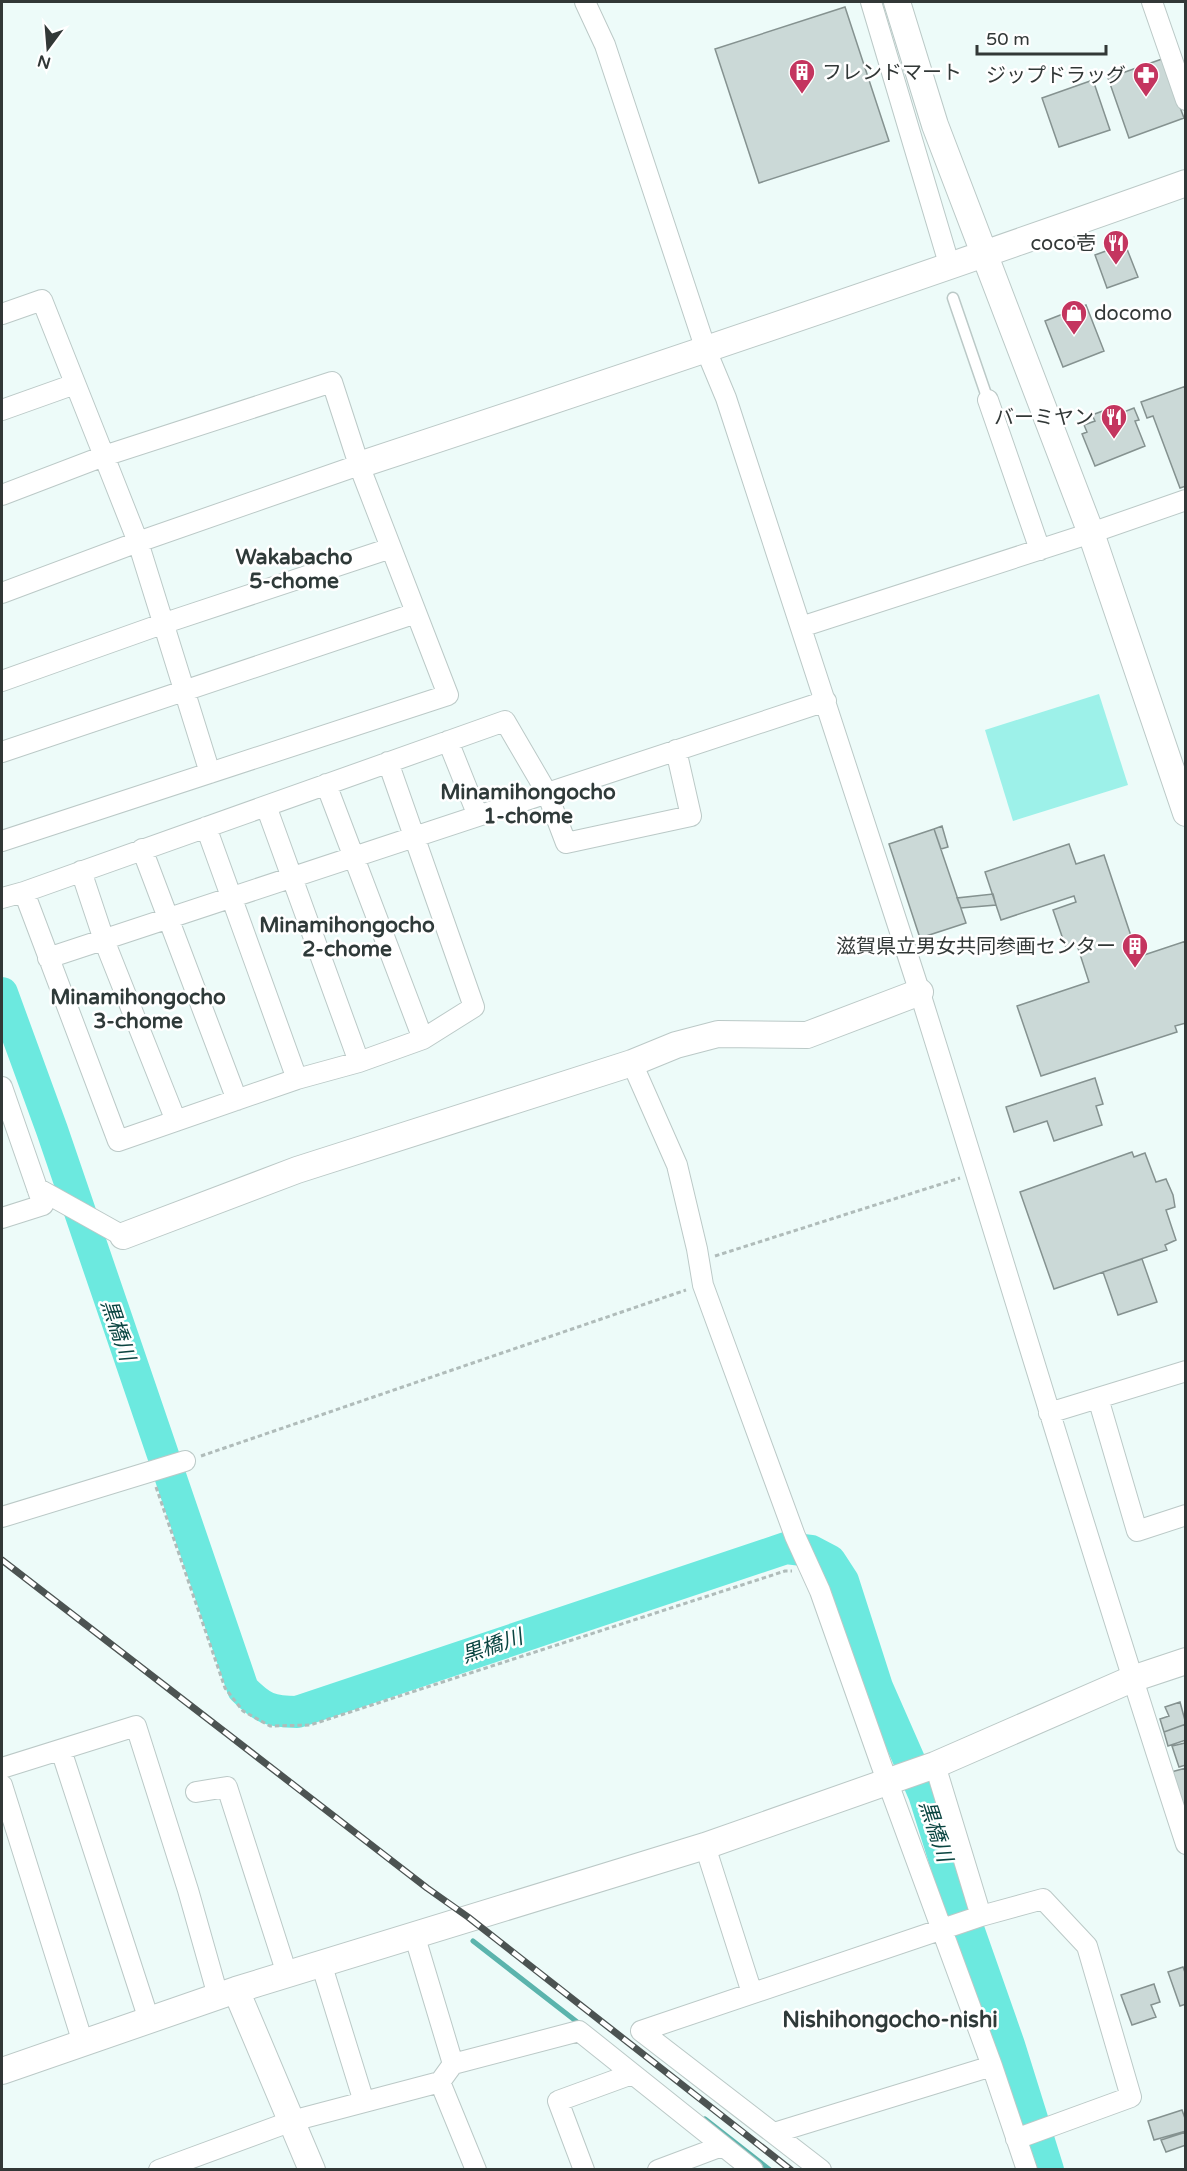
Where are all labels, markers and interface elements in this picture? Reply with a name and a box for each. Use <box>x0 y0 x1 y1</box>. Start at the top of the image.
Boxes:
north arrow <box>18 18 78 78</box>
scale bar <box>977 18 1106 56</box>
text: 50 m <box>986 28 1030 50</box>
text: N <box>35 50 53 73</box>
building icon: フレンドマート <box>787 57 817 95</box>
pharmacy icon: ジップドラッグ <box>1131 60 1161 98</box>
place label: フレンドマート <box>822 61 962 85</box>
place label: ジップドラッグ <box>986 64 1126 88</box>
restaurant icon: coco壱 <box>1101 228 1131 266</box>
place label: coco壱 <box>1031 232 1096 256</box>
shop icon: docomo <box>1059 298 1089 336</box>
place label: docomo <box>1094 302 1172 326</box>
restaurant icon: バーミヤン <box>1099 402 1129 440</box>
place label: バーミヤン <box>994 406 1094 430</box>
district label: Wakabacho 5-chome <box>235 545 353 594</box>
district label: Minamihongocho 1-chome <box>440 780 616 829</box>
district label: Minamihongocho 2-chome <box>259 913 435 962</box>
building icon: 滋賀県立男女共同参画センター <box>1120 931 1150 969</box>
place label: 滋賀県立男女共同参画センター <box>836 935 1116 959</box>
district label: Minamihongocho 3-chome <box>50 985 226 1034</box>
water label: 黒橋川 <box>95 1296 140 1366</box>
water label: 黒橋川 <box>458 1624 528 1669</box>
water label: 黒橋川 <box>914 1797 958 1867</box>
district label: Nishihongocho-nishi <box>782 2007 998 2033</box>

